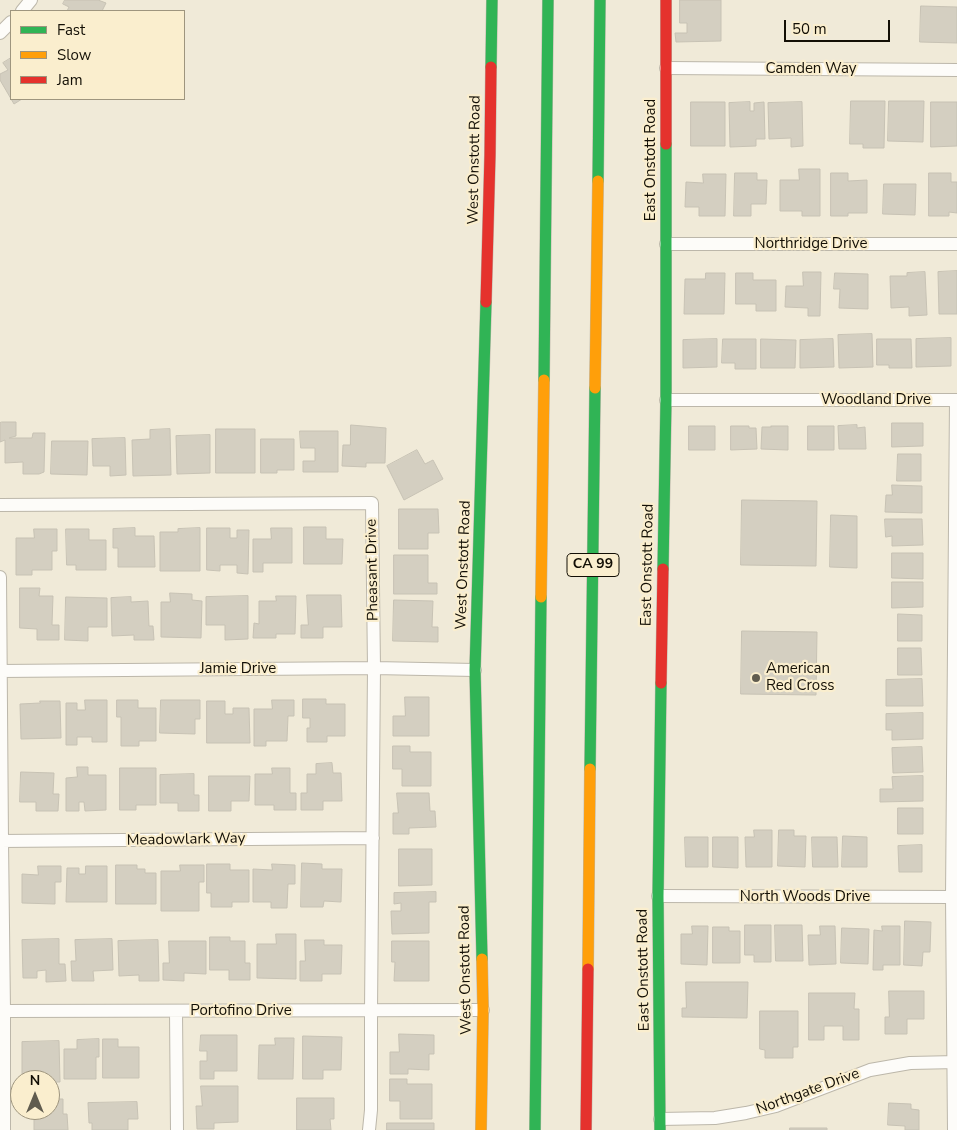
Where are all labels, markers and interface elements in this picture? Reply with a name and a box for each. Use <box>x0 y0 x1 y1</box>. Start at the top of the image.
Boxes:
legend <box>10 10 185 100</box>
scale bar <box>787 10 893 42</box>
text: 50 m <box>792 19 827 39</box>
text: Fast <box>57 20 85 40</box>
text: Slow <box>57 45 91 65</box>
street label: Camden Way <box>766 60 856 78</box>
text: Jam <box>57 70 83 90</box>
street label: West Onstott Road <box>465 95 485 225</box>
street label: East Onstott Road <box>642 99 660 221</box>
street label: Northridge Drive <box>755 235 867 253</box>
street label: Woodland Drive <box>821 391 931 409</box>
street label: West Onstott Road <box>453 500 475 630</box>
street label: East Onstott Road <box>638 504 658 626</box>
street label: Pheasant Drive <box>363 519 383 621</box>
road number: CA 99 <box>567 554 619 576</box>
street label: Jamie Drive <box>200 660 276 678</box>
place label: American Red Cross <box>766 660 835 695</box>
marker: American Red Cross <box>750 672 762 684</box>
street label: Meadowlark Way <box>127 830 245 850</box>
street label: North Woods Drive <box>740 888 870 906</box>
street label: West Onstott Road <box>456 905 476 1035</box>
street label: East Onstott Road <box>634 909 654 1031</box>
street label: Portofino Drive <box>190 1002 292 1020</box>
street label: Northgate Drive <box>754 1065 862 1119</box>
north arrow <box>10 1070 60 1120</box>
text: N <box>30 1071 40 1090</box>

